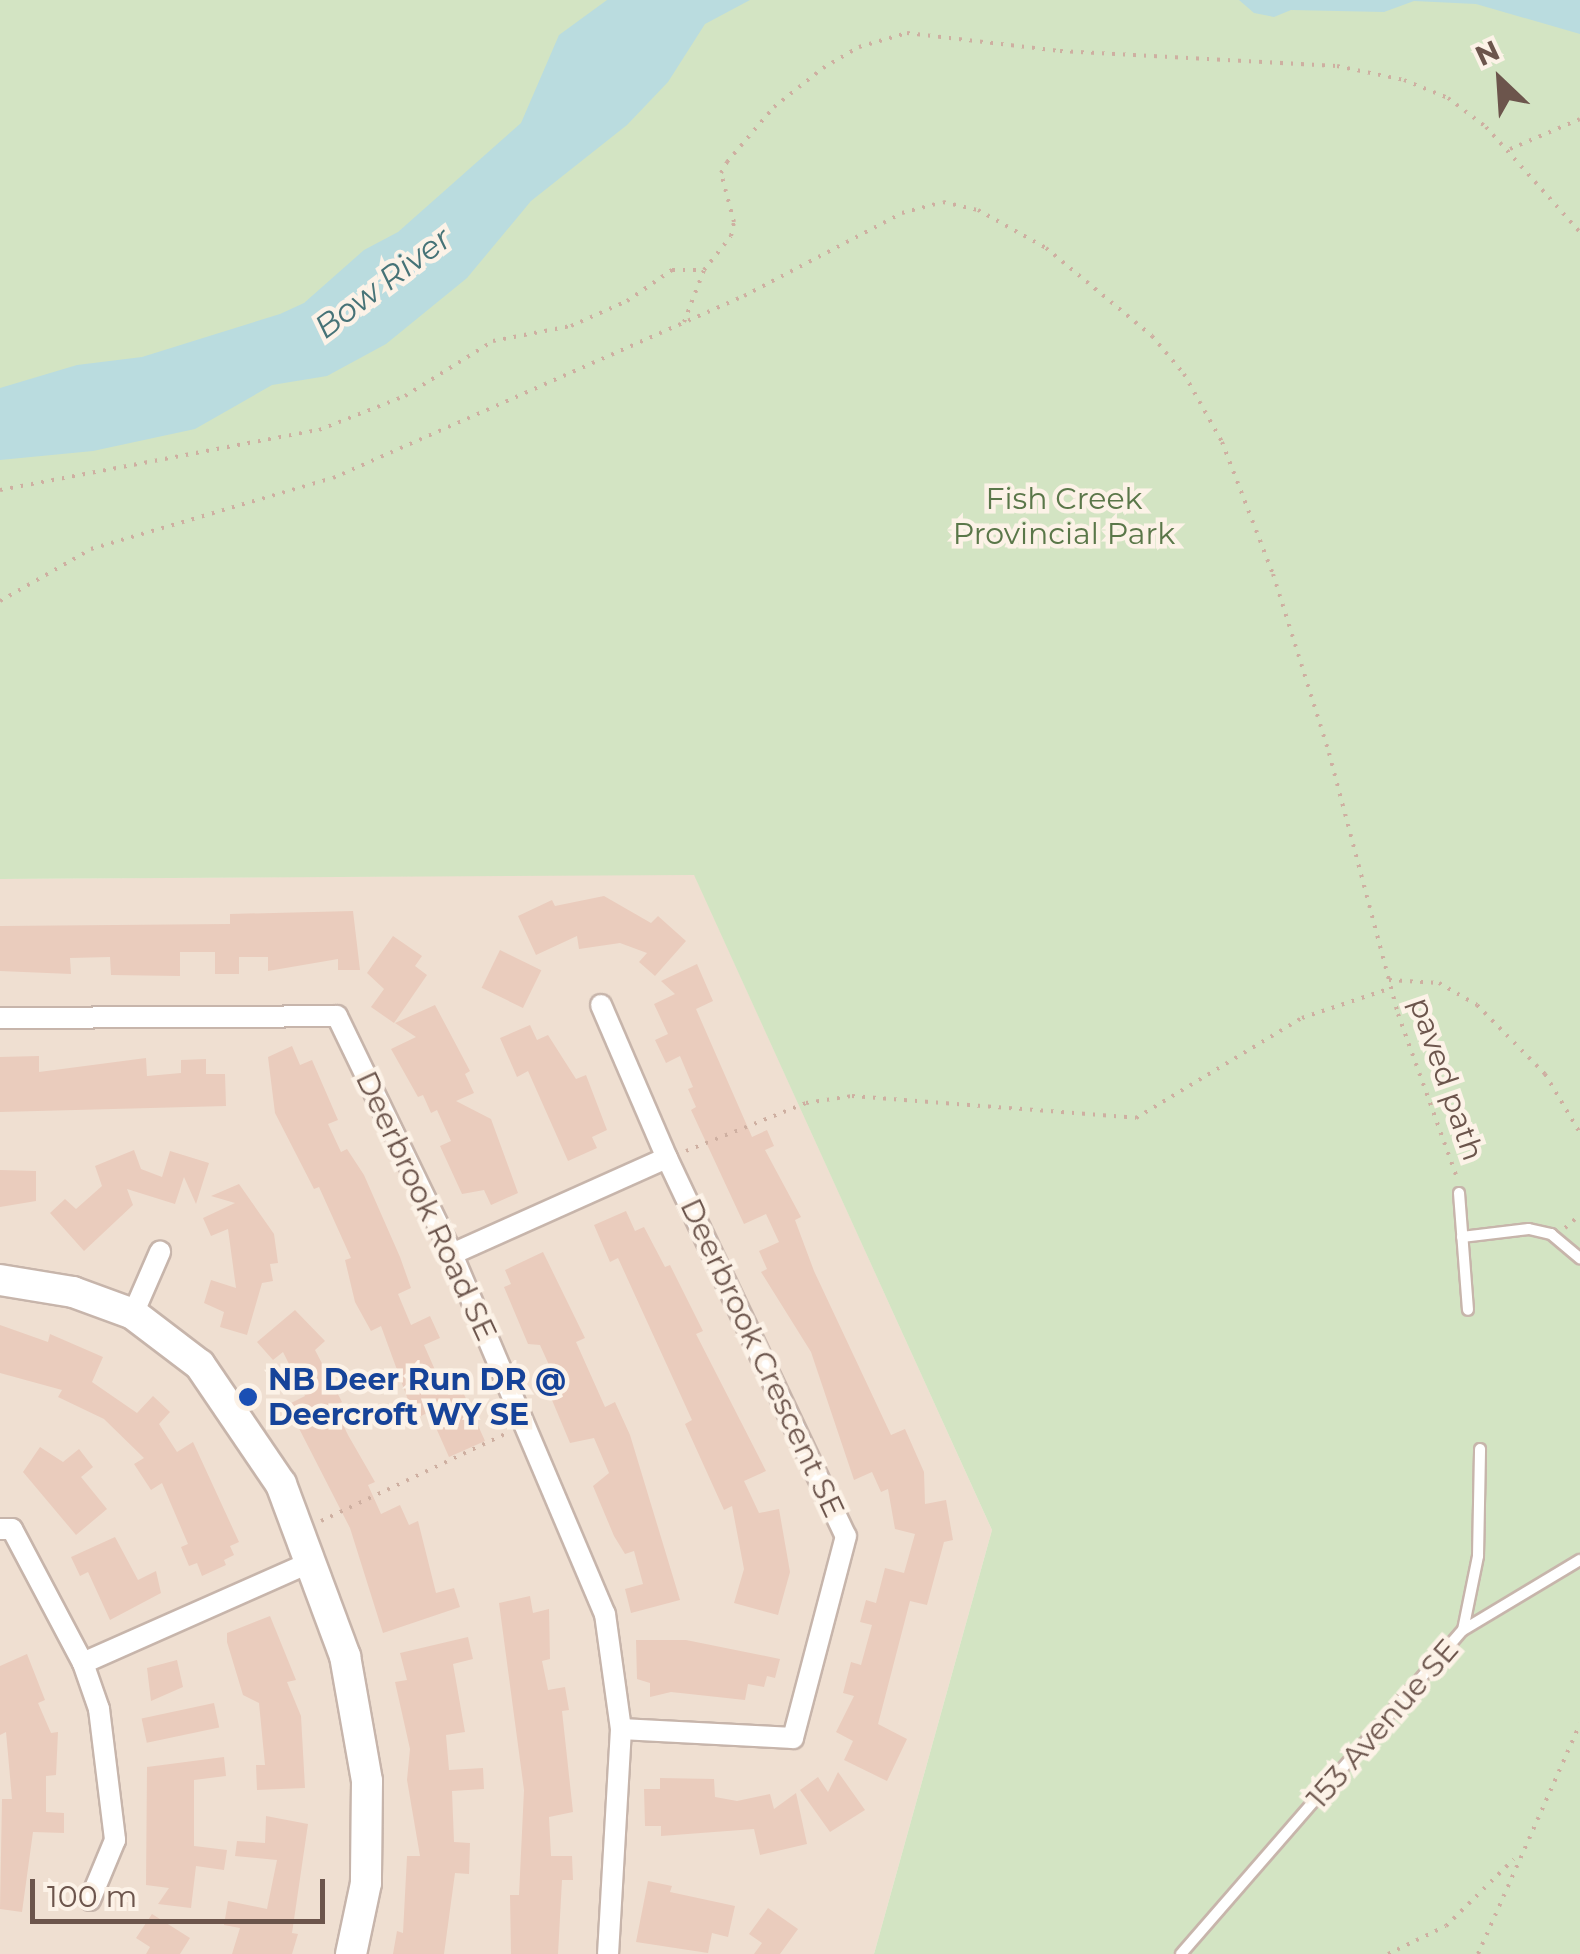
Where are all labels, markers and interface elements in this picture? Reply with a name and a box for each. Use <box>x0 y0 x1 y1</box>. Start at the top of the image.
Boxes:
north arrow <box>1450 30 1550 130</box>
text: N <box>1470 33 1505 73</box>
water label: Bow River <box>307 219 459 347</box>
park label: Fish Creek Provincial Park <box>953 481 1175 552</box>
street label: paved path <box>1401 993 1491 1165</box>
street label: Deerbrook Road SE <box>348 1066 504 1346</box>
street label: Deerbrook Crescent SE <box>672 1193 852 1523</box>
place label: NB Deer Run DR @ Deercroft WY SE <box>268 1362 566 1432</box>
marker: NB Deer Run DR @ Deercroft WY SE <box>237 1386 259 1408</box>
street label: 153 Avenue SE <box>1300 1632 1466 1816</box>
scale bar <box>35 1859 330 1921</box>
text: 100 m <box>47 1878 137 1915</box>

